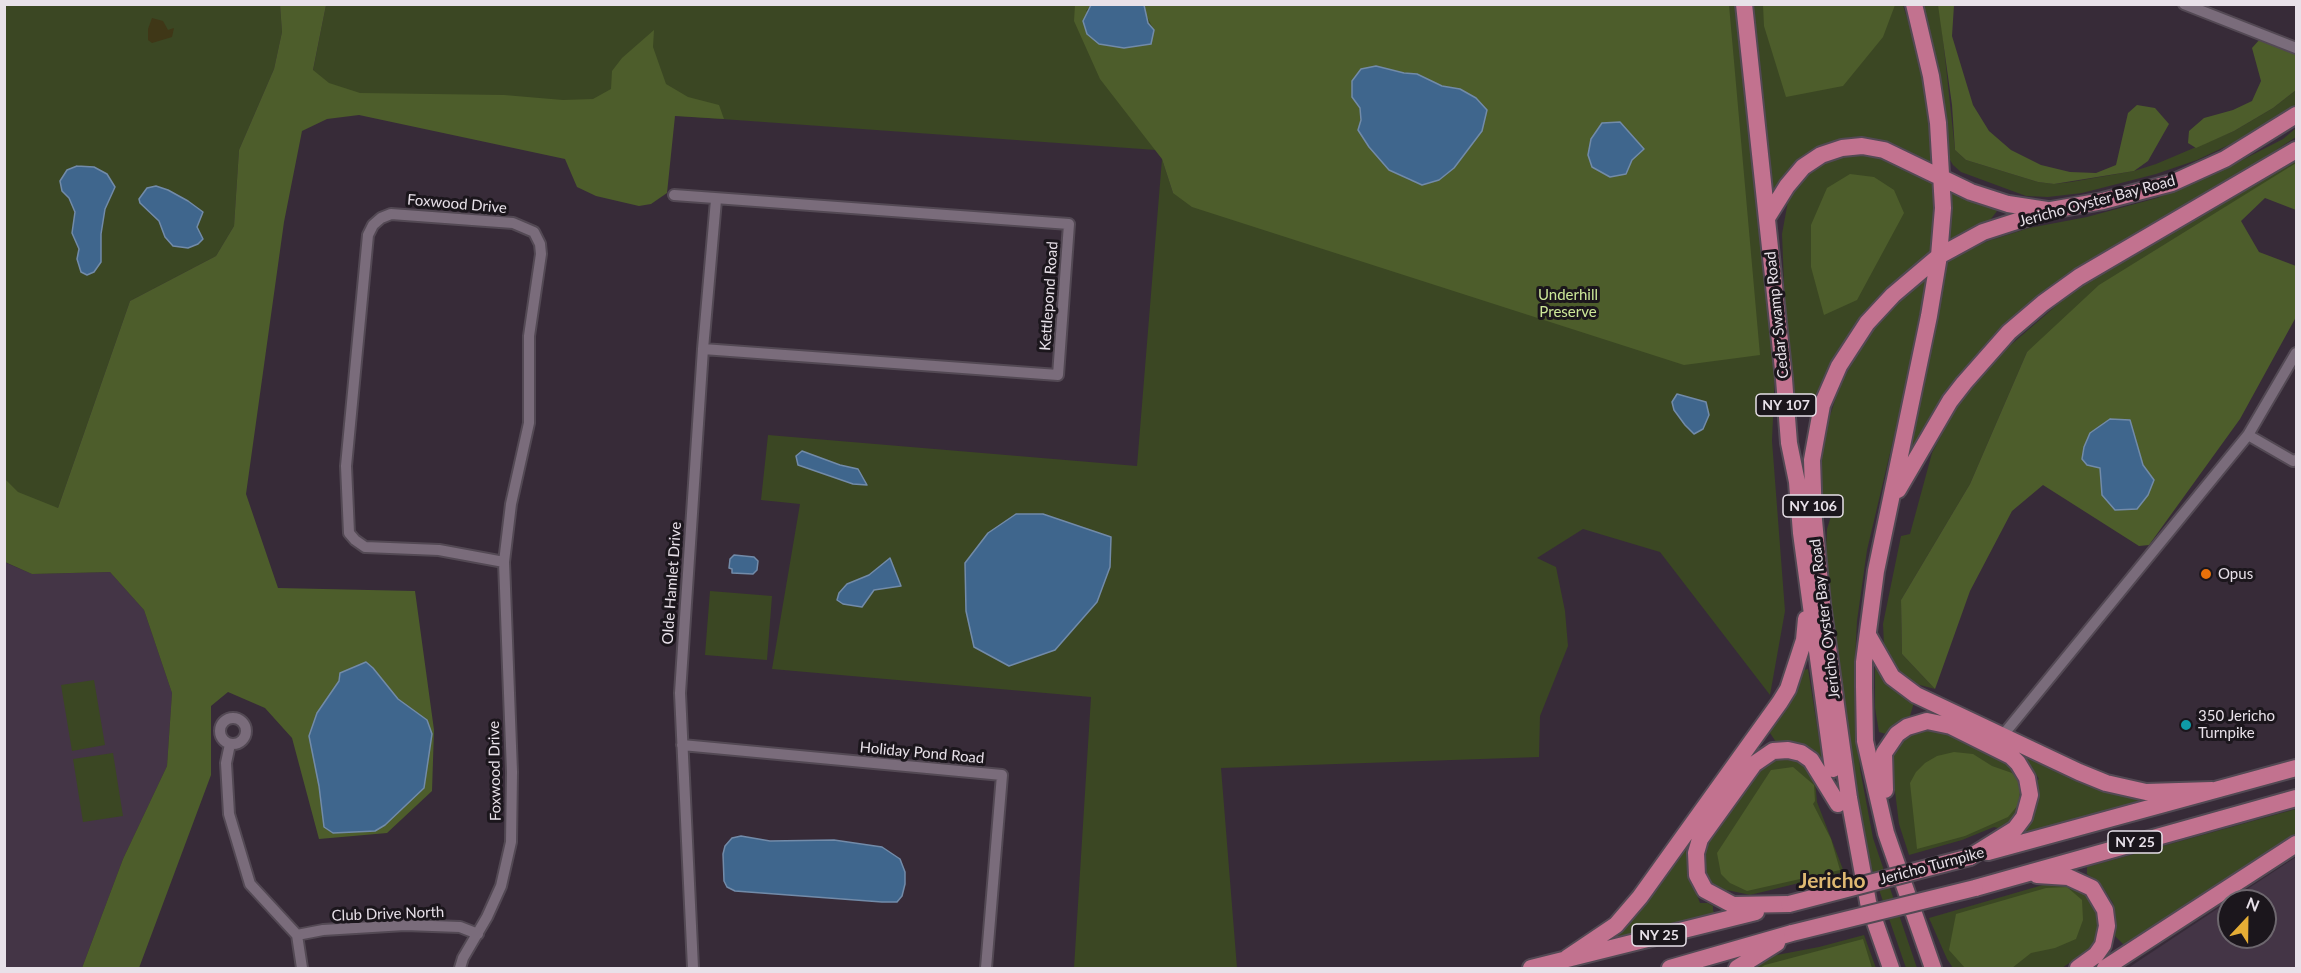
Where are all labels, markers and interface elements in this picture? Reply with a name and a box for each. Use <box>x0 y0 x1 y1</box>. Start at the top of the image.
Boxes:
street label: Jericho Oyster Bay Road <box>2017 171 2177 231</box>
street label: Foxwood Drive <box>406 191 508 217</box>
street label: Kettlepond Road <box>1036 241 1062 351</box>
street label: Cedar Swamp Road <box>1761 250 1793 380</box>
park label: Underhill Preserve <box>1538 286 1598 321</box>
road number: NY 107 <box>1756 394 1816 416</box>
road number: NY 106 <box>1783 495 1843 517</box>
street label: Olde Hamlet Drive <box>659 521 685 645</box>
street label: Jericho Oyster Bay Road <box>1806 538 1844 700</box>
place label: Opus <box>2218 565 2253 583</box>
marker: Opus <box>2199 567 2213 581</box>
place label: 350 Jericho Turnpike <box>2198 707 2275 742</box>
marker: 350 Jericho Turnpike <box>2179 718 2193 732</box>
street label: Foxwood Drive <box>485 721 505 821</box>
street label: Holiday Pond Road <box>859 739 985 767</box>
road number: NY 25 <box>2108 831 2162 853</box>
street label: Jericho Turnpike <box>1878 843 1986 889</box>
district label: Jericho <box>1798 868 1866 894</box>
north arrow <box>2217 889 2277 949</box>
text: N <box>2244 893 2262 915</box>
street label: Club Drive North <box>331 903 445 925</box>
road number: NY 25 <box>1632 924 1686 946</box>

